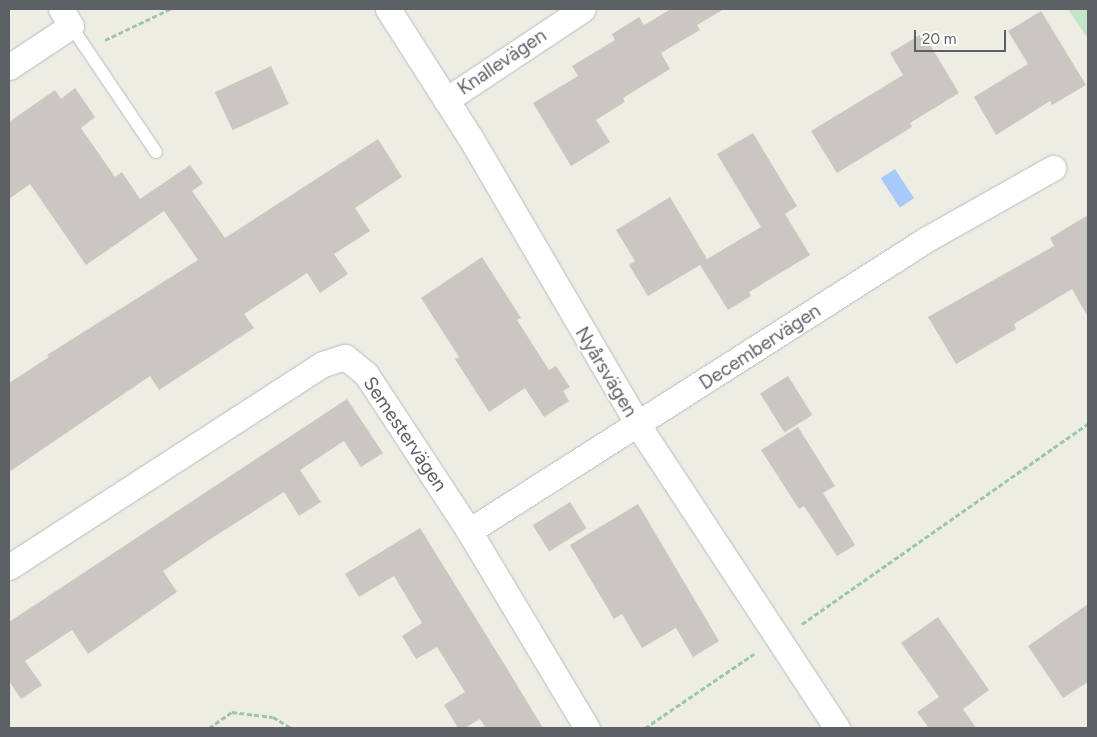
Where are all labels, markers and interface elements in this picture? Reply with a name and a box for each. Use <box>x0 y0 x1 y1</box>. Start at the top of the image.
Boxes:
scale bar <box>917 20 1010 52</box>
street label: Knallevägen <box>453 24 551 100</box>
text: 20 m <box>922 30 956 48</box>
street label: Decembervägen <box>695 299 825 395</box>
street label: Nyårsvägen <box>570 323 642 421</box>
street label: Semestervägen <box>358 372 452 496</box>

